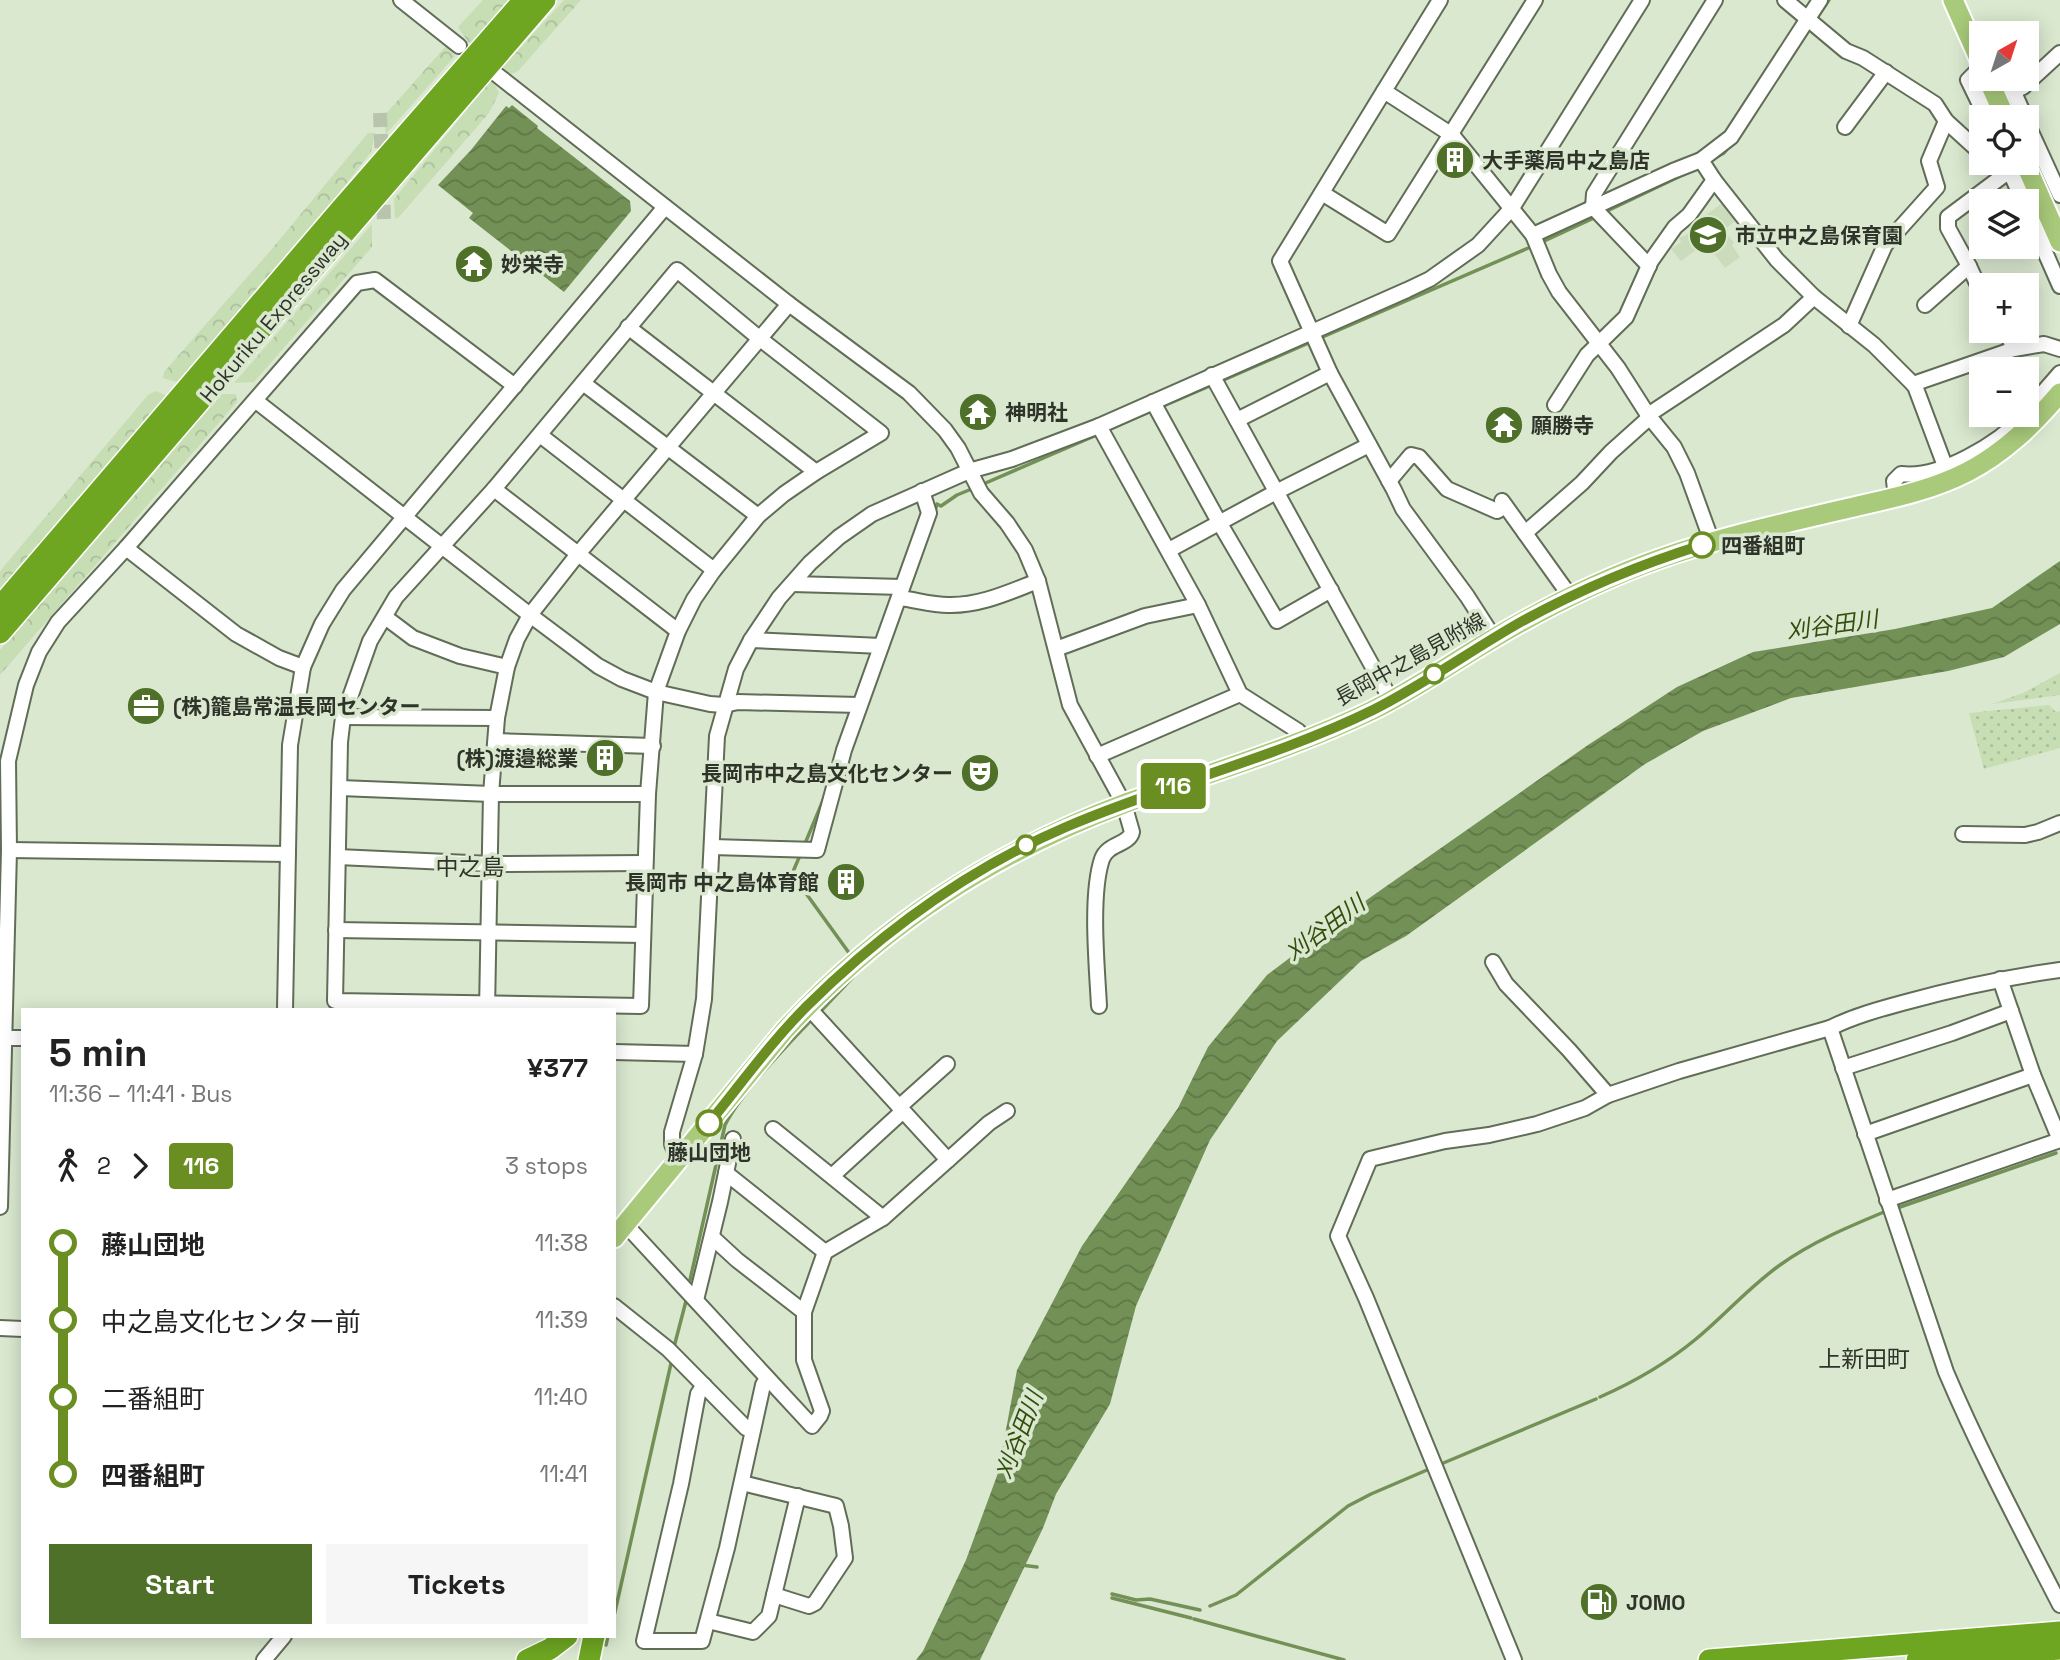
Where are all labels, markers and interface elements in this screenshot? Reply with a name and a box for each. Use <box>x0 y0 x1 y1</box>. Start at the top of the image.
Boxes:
north arrow <box>1969 21 2039 91</box>
map controls <box>1969 21 2039 427</box>
button: locate <box>1969 105 2039 175</box>
building icon: 大手薬局中之島店 <box>1434 139 1476 181</box>
place label: 大手薬局中之島店 <box>1482 147 1650 174</box>
button: layers <box>1969 189 2039 259</box>
school or university icon: 市立中之島保育園 <box>1687 214 1729 256</box>
place label: 市立中之島保育園 <box>1735 222 1903 249</box>
street label: Hokuriku Expressway <box>194 226 352 408</box>
temple icon: 妙栄寺 <box>453 243 495 285</box>
place label: 妙栄寺 <box>501 251 564 278</box>
button: + <box>1969 273 2039 343</box>
button: − <box>1969 357 2039 427</box>
temple icon: 神明社 <box>957 391 999 433</box>
place label: 神明社 <box>1005 399 1068 426</box>
temple icon: 願勝寺 <box>1483 404 1525 446</box>
place label: 願勝寺 <box>1531 412 1594 439</box>
marker: 四番組町 <box>1689 532 1715 558</box>
place label: 四番組町 <box>1721 532 1805 559</box>
water label: 刈谷田川 <box>1784 603 1883 646</box>
street label: 長岡中之島見附線 <box>1330 606 1490 712</box>
unlabelled marker <box>1424 664 1444 684</box>
office icon: (株)籠島常温長岡センター <box>125 685 167 727</box>
place label: (株)籠島常温長岡センター <box>173 693 421 720</box>
building icon: (株)渡邉総業 <box>584 737 626 779</box>
place label: (株)渡邉総業 <box>456 745 578 772</box>
theatre icon: 長岡市中之島文化センター <box>959 752 1001 794</box>
place label: 長岡市中之島文化センター <box>701 760 953 787</box>
line badge: 116 <box>1133 763 1213 809</box>
text: 116 <box>1155 770 1191 801</box>
unlabelled marker <box>1016 835 1036 855</box>
district label: 中之島 <box>436 852 505 882</box>
building icon: 長岡市 中之島体育館 <box>825 861 867 903</box>
place label: 長岡市 中之島体育館 <box>625 869 819 896</box>
water label: 刈谷田川 <box>1279 887 1373 968</box>
text: 5 min <box>49 1029 147 1077</box>
text: ¥377 <box>527 1051 588 1085</box>
text: 11:36 – 11:41 · Bus <box>49 1079 232 1109</box>
marker: 藤山団地 <box>696 1110 722 1136</box>
place label: 藤山団地 <box>667 1139 751 1166</box>
icon: walk <box>49 1147 87 1185</box>
icon: forward <box>121 1147 159 1185</box>
text: 116 <box>183 1150 219 1181</box>
text: 2 <box>97 1151 111 1181</box>
text: 3 stops <box>505 1151 588 1181</box>
text: 藤山団地 <box>101 1228 205 1262</box>
text: 11:38 <box>535 1228 588 1258</box>
text: 中之島文化センター前 <box>101 1305 361 1339</box>
text: 11:39 <box>535 1305 588 1335</box>
district label: 上新田町 <box>1818 1344 1910 1374</box>
text: 二番組町 <box>101 1382 205 1416</box>
text: 11:40 <box>534 1382 588 1412</box>
water label: 刈谷田川 <box>989 1384 1051 1483</box>
text: 四番組町 <box>101 1459 205 1493</box>
text: 11:41 <box>540 1459 588 1489</box>
button: Start <box>49 1544 312 1624</box>
button: Tickets <box>326 1544 588 1624</box>
fuel station icon: JOMO <box>1578 1581 1620 1623</box>
place label: JOMO <box>1626 1589 1685 1616</box>

